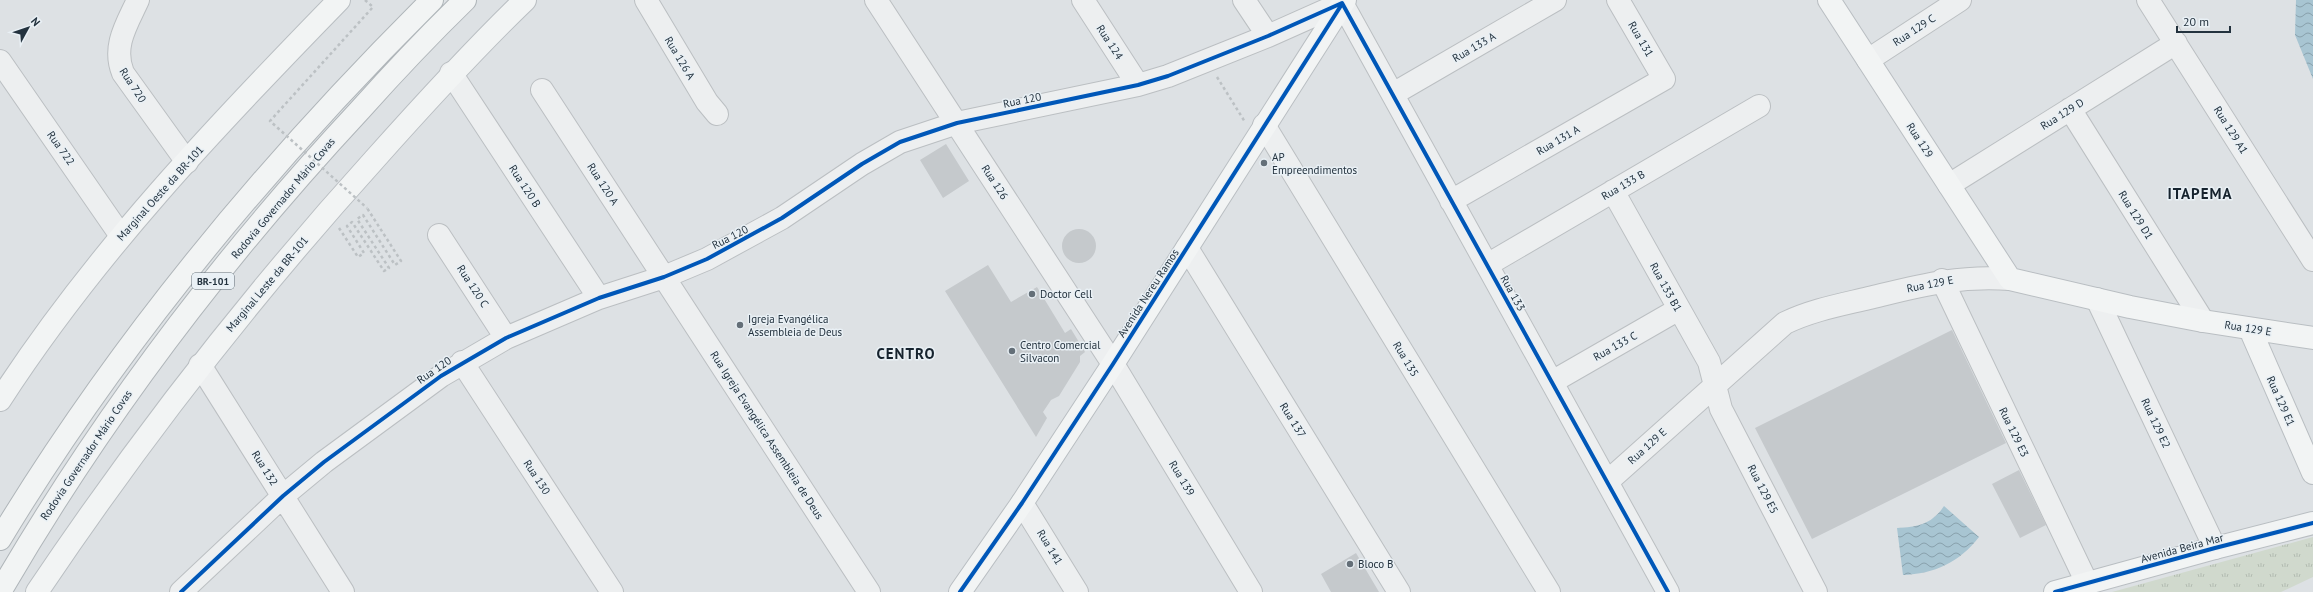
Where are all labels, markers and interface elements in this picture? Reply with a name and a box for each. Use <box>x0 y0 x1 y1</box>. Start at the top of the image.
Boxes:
north arrow <box>8 8 48 48</box>
scale bar <box>2177 8 2230 34</box>
street label: Rua 129 C <box>1890 11 1938 49</box>
text: N <box>28 14 43 29</box>
text: 20 m <box>2183 14 2209 29</box>
street label: Rua 131 <box>1625 19 1657 59</box>
street label: Rua 124 <box>1094 22 1126 62</box>
street label: Rua 133 A <box>1450 29 1499 65</box>
street label: Rua 126 A <box>662 34 699 83</box>
street label: Rua 720 <box>117 65 149 105</box>
street label: Rua 120 <box>1002 89 1042 111</box>
street label: Rua 129 D <box>2038 95 2086 133</box>
street label: Rua 129 A1 <box>2211 103 2251 157</box>
street label: Rua 129 <box>1904 120 1936 160</box>
street label: Rua 131 A <box>1534 122 1583 158</box>
street label: Rua 722 <box>44 128 78 168</box>
street label: Rodovia Governador Mário Covas <box>228 134 338 261</box>
street label: Marginal Oeste da BR-101 <box>114 143 206 243</box>
place label: AP Empreendimentos <box>1272 150 1357 177</box>
marker: AP Empreendimentos <box>1259 158 1269 168</box>
street label: Rua 120 A <box>584 160 622 208</box>
street label: Rua 120 B <box>506 162 544 210</box>
street label: Rua 126 <box>979 162 1011 202</box>
street label: Rua 133 B <box>1599 167 1647 203</box>
district label: ITAPEMA <box>2167 184 2233 203</box>
street label: Rua 129 D1 <box>2116 188 2156 242</box>
street label: Rua 120 <box>710 222 750 252</box>
street label: Marginal Leste da BR-101 <box>223 233 311 335</box>
street label: Avenida Nereu Ramos <box>1114 246 1182 340</box>
street label: Rua 133 B1 <box>1647 260 1685 314</box>
street label: Rua 120 C <box>454 262 492 310</box>
road number: BR-101 <box>192 273 234 289</box>
street label: Rua 133 <box>1497 273 1529 313</box>
street label: Rua 129 E <box>1905 273 1955 295</box>
place label: Doctor Cell <box>1040 287 1093 301</box>
marker: Doctor Cell <box>1027 289 1037 299</box>
place label: Igreja Evangélica Assembleia de Deus <box>748 312 842 339</box>
street label: Rua 129 E <box>2223 317 2273 339</box>
marker: Igreja Evangélica Assembleia de Deus <box>735 320 745 330</box>
street label: Rua 133 C <box>1591 328 1639 364</box>
place label: Centro Comercial Silvacon <box>1020 338 1101 365</box>
street label: Rua 135 <box>1390 339 1422 379</box>
district label: CENTRO <box>876 344 936 363</box>
marker: Centro Comercial Silvacon <box>1007 346 1017 356</box>
street label: Rua Igreja Evangélica Assembleia de Deus <box>707 348 827 522</box>
street label: Rua 120 <box>414 353 454 387</box>
street label: Rua 129 E1 <box>2264 374 2298 428</box>
street label: Rodovia Governador Mário Covas <box>37 387 135 523</box>
street label: Rua 129 E2 <box>2138 396 2174 450</box>
street label: Rua 137 <box>1277 400 1309 440</box>
street label: Rua 129 E3 <box>1996 405 2032 459</box>
street label: Rua 129 E <box>1625 425 1669 467</box>
street label: Rua 132 <box>249 448 281 488</box>
street label: Rua 130 <box>521 457 553 497</box>
street label: Rua 139 <box>1166 458 1198 498</box>
street label: Rua 129 E5 <box>1745 462 1781 516</box>
street label: Rua 141 <box>1034 527 1066 567</box>
street label: Avenida Beira Mar <box>2139 530 2225 566</box>
place label: Bloco B <box>1358 557 1394 571</box>
marker: Bloco B <box>1345 559 1355 569</box>

